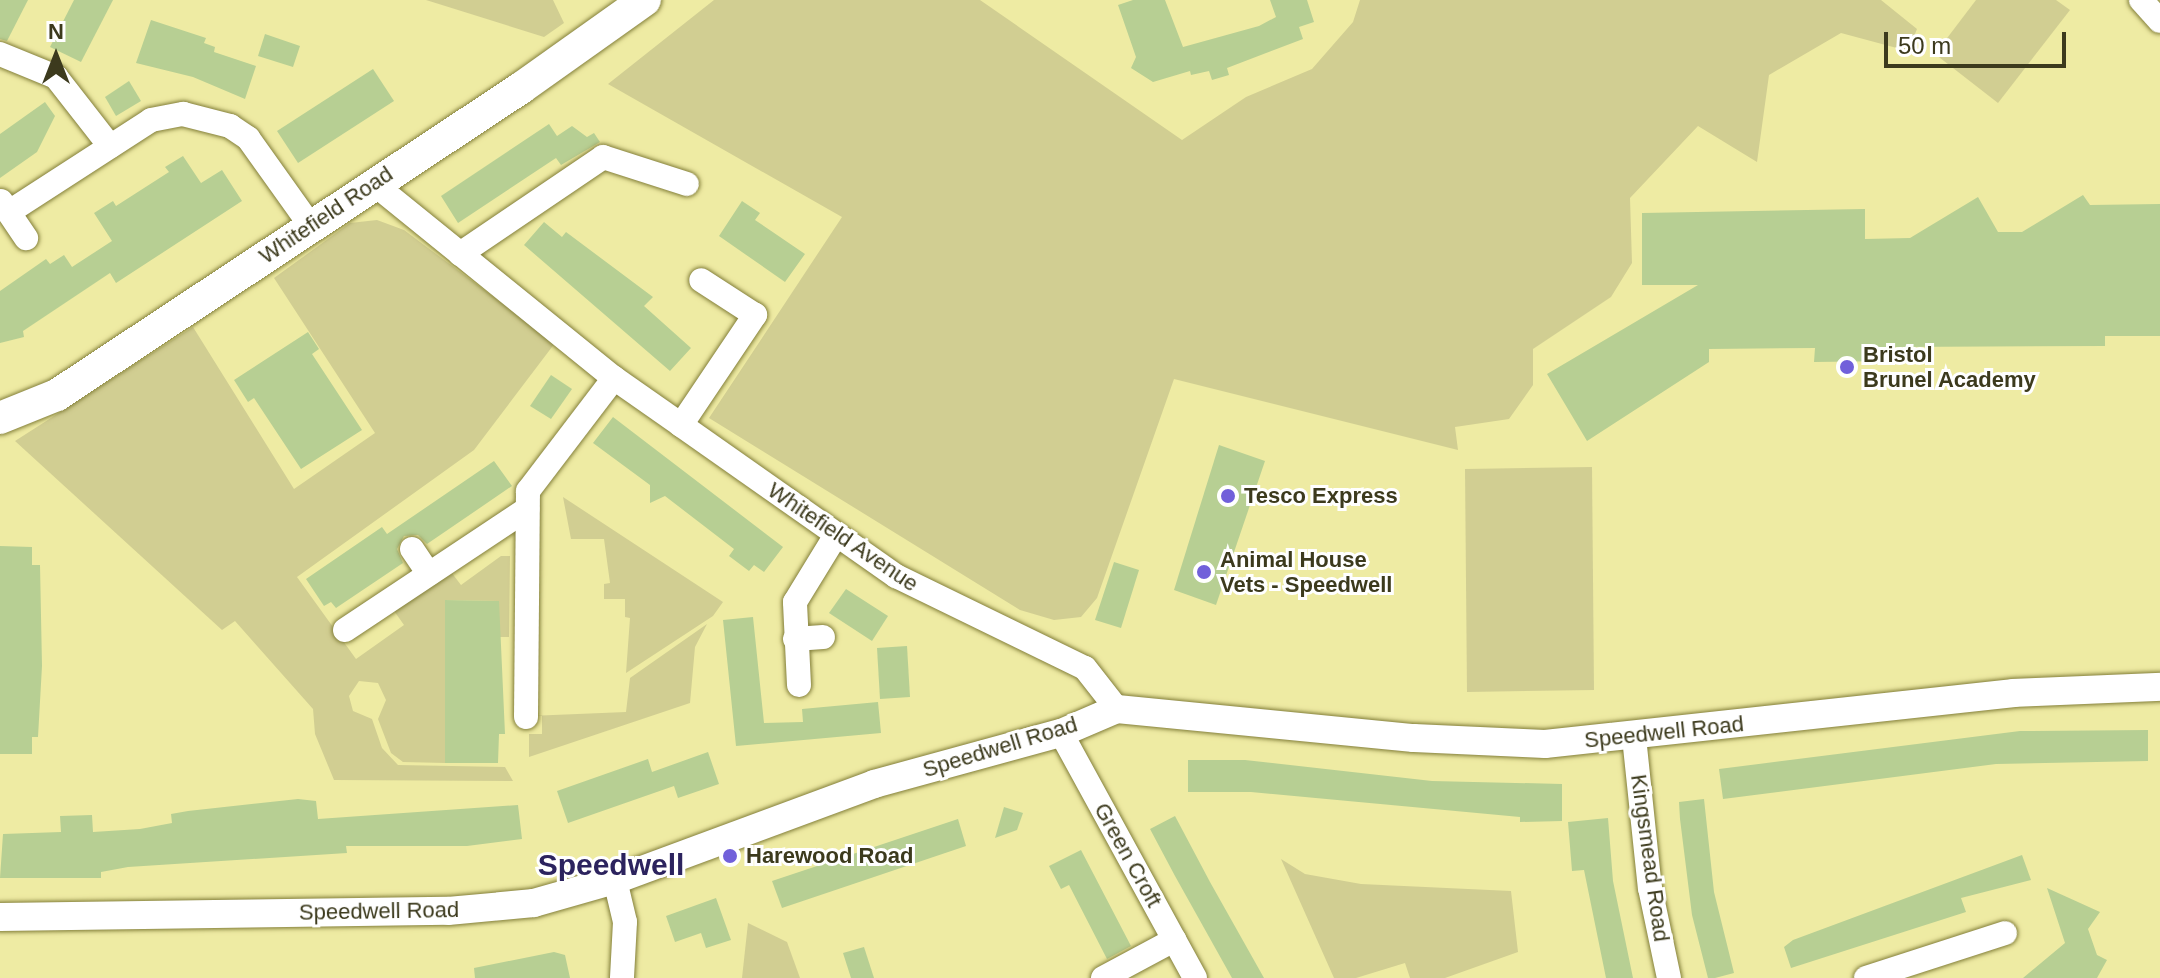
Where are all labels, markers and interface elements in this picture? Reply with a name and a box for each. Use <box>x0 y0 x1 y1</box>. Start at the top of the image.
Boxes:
north arrow <box>16 16 96 96</box>
scale bar <box>1888 16 2070 66</box>
text: N <box>48 19 64 44</box>
text: 50 m <box>1898 32 1951 59</box>
street label: Whitefield Road <box>254 161 398 269</box>
place label: Bristol Brunel Academy <box>1863 341 2037 392</box>
marker: Bristol Brunel Academy <box>1838 358 1856 376</box>
street label: Whitefield Avenue <box>762 477 924 597</box>
place label: Tesco Express <box>1244 483 1398 509</box>
marker: Tesco Express <box>1219 487 1237 505</box>
place label: Animal House Vets - Speedwell <box>1220 546 1392 598</box>
marker: Animal House Vets - Speedwell <box>1195 563 1213 581</box>
street label: Speedwell Road <box>1583 710 1745 754</box>
street label: Speedwell Road <box>920 711 1080 783</box>
street label: Kingsmead Road <box>1625 773 1675 943</box>
street label: Green Croft <box>1089 798 1167 912</box>
place label: Harewood Road <box>746 843 913 869</box>
district label: Speedwell <box>538 847 684 883</box>
marker: Harewood Road <box>721 847 739 865</box>
street label: Speedwell Road <box>299 896 459 926</box>

